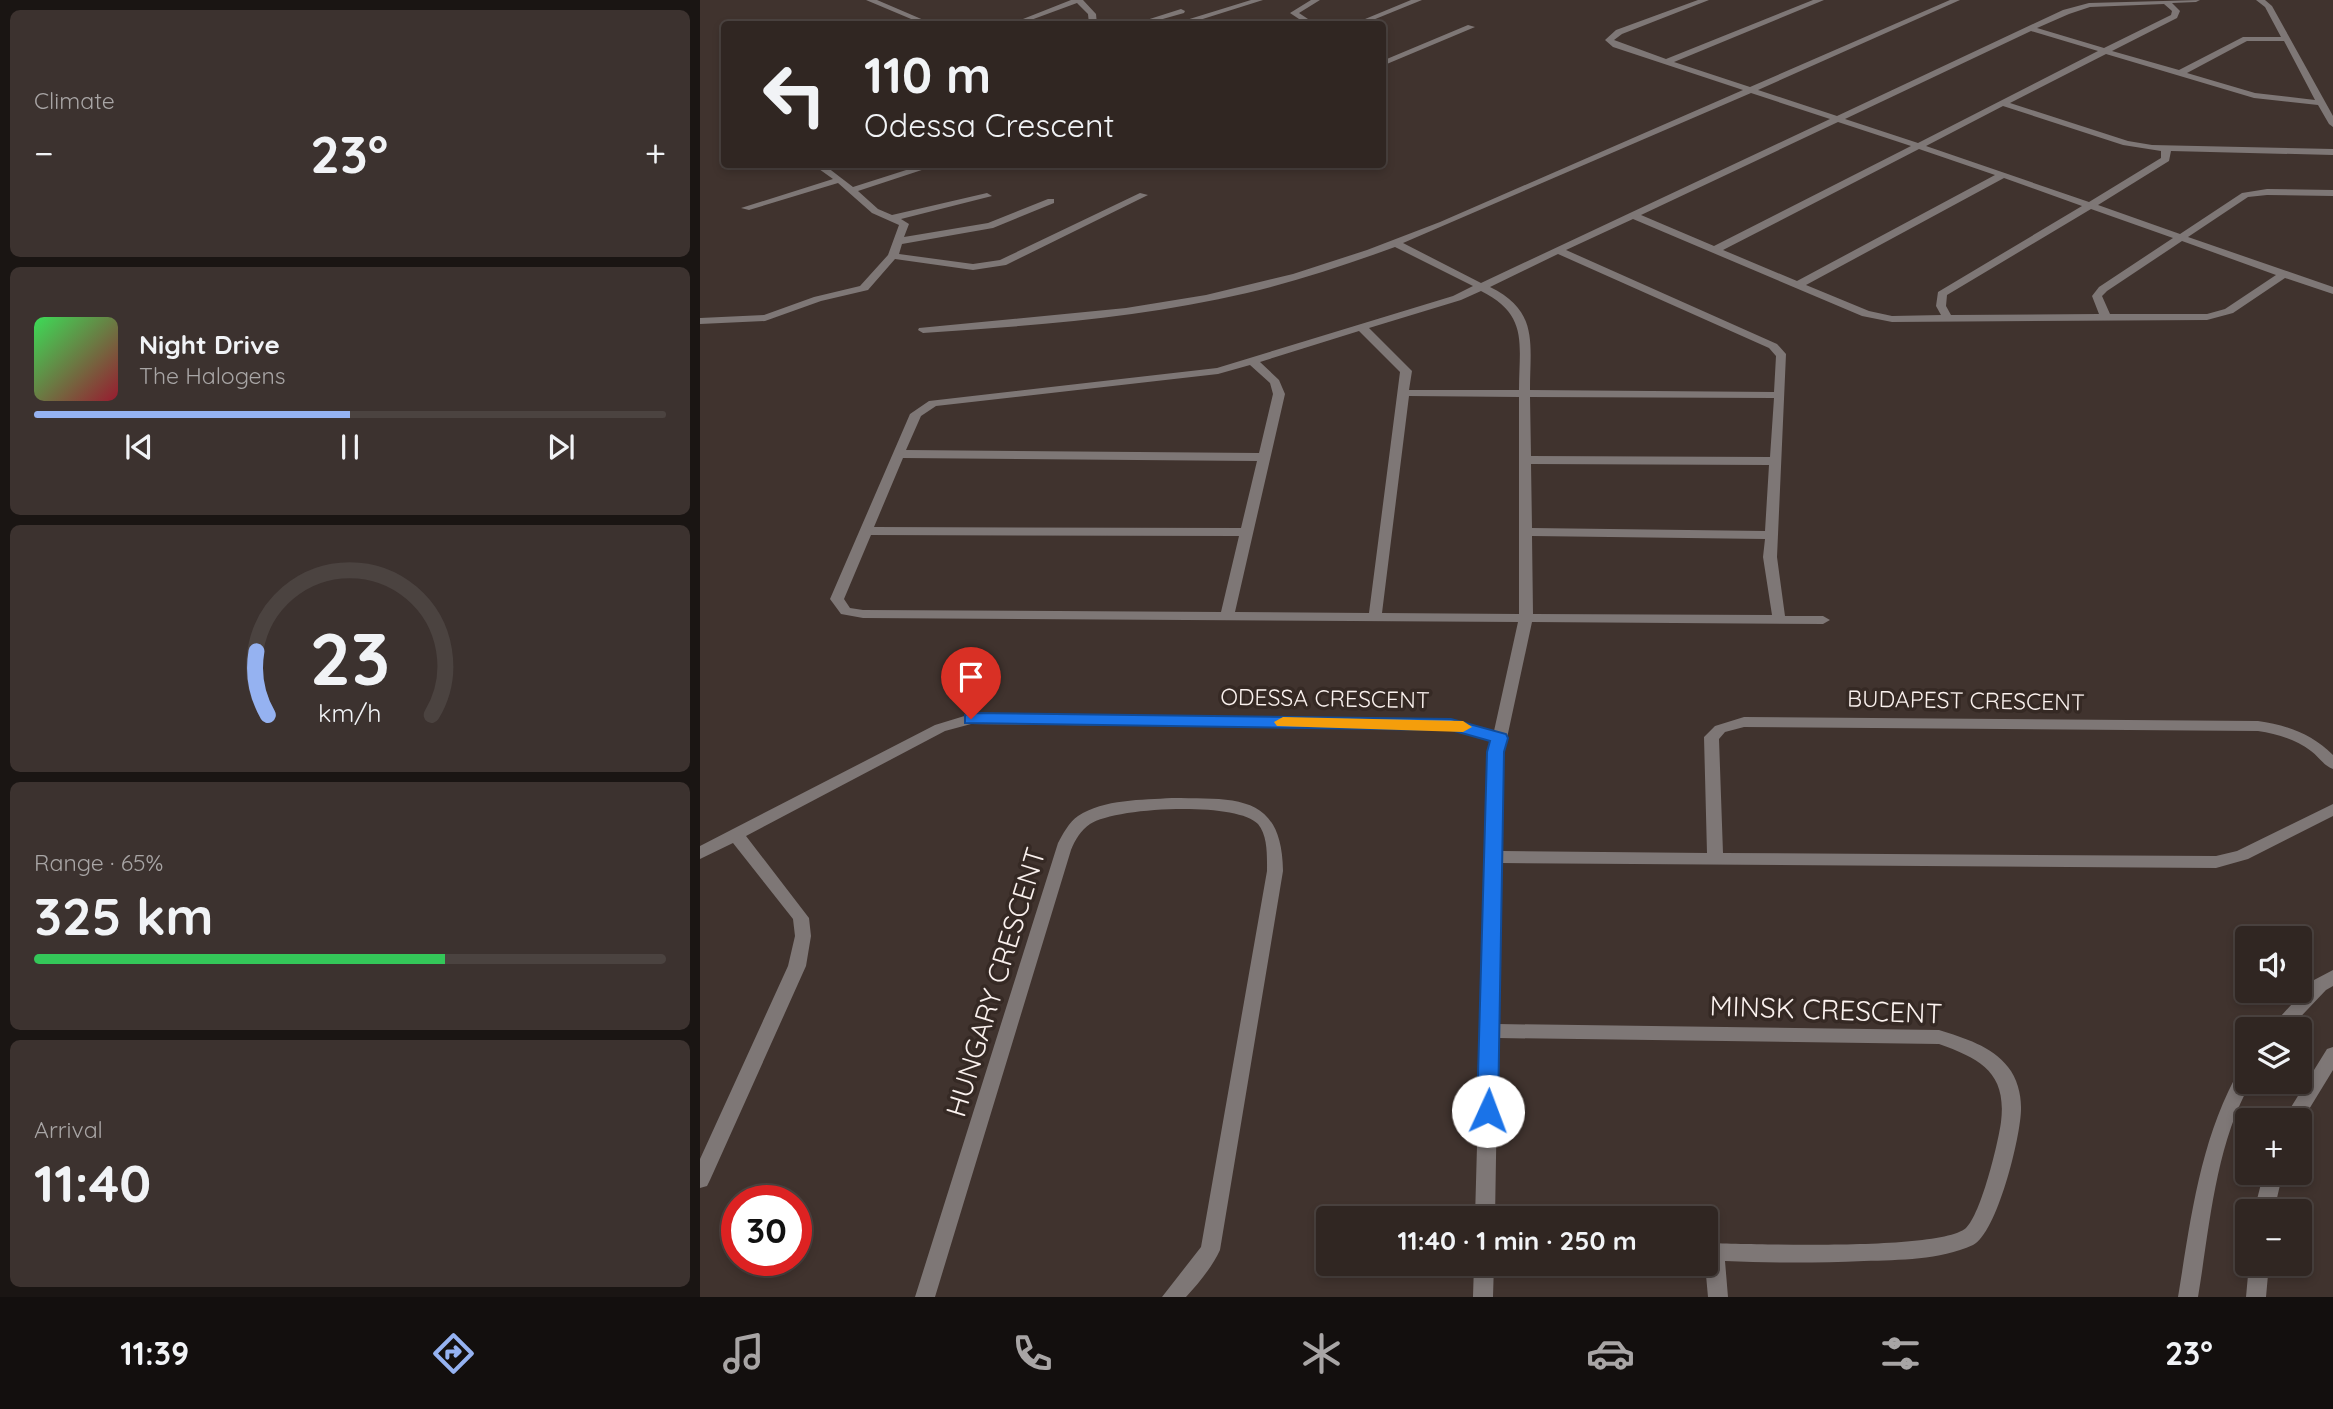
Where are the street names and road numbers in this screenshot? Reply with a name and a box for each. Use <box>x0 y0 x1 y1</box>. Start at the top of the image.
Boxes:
street label: ODESSA CRESCENT <box>1220 682 1430 714</box>
street label: BUDAPEST CRESCENT <box>1847 683 2085 717</box>
street label: HUNGARY CRESCENT <box>937 843 1053 1121</box>
street label: MINSK CRESCENT <box>1709 987 1943 1031</box>

